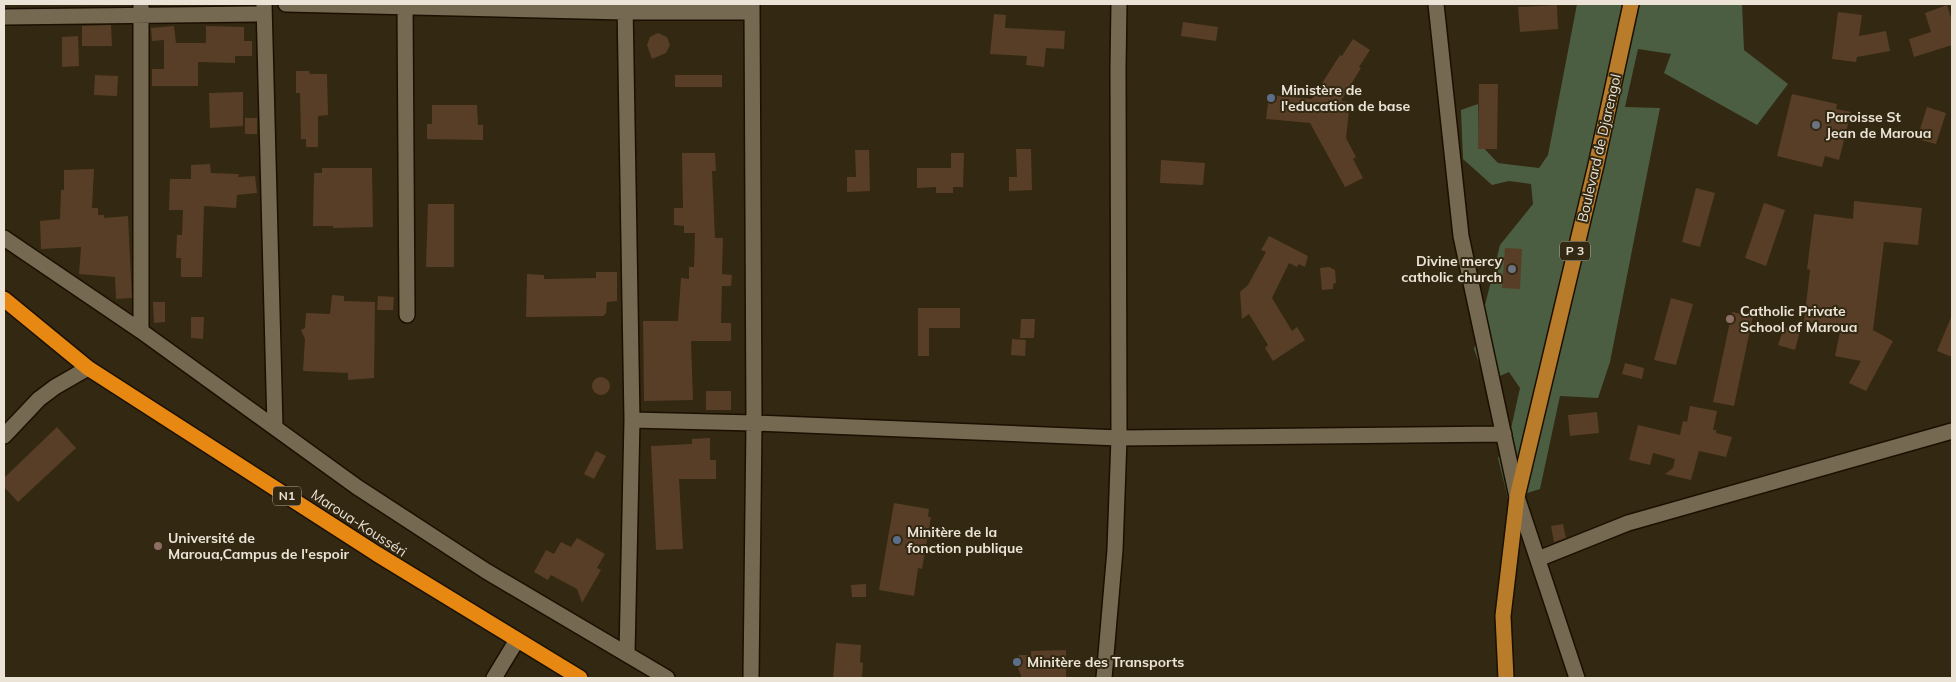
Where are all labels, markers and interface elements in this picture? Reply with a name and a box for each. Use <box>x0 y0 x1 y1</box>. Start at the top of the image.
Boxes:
street label: Boulevard de Djarengol <box>1573 72 1625 224</box>
place label: Ministère de l'education de base <box>1281 81 1411 115</box>
marker: Ministère de l'education de base <box>1265 92 1277 104</box>
place label: Paroisse St Jean de Maroua <box>1826 108 1931 142</box>
marker: Paroisse St Jean de Maroua <box>1810 119 1822 131</box>
road number: P 3 <box>1560 242 1590 260</box>
place label: Divine mercy catholic church <box>1401 252 1502 286</box>
marker: Divine mercy catholic church <box>1506 263 1518 275</box>
place label: Catholic Private School of Maroua <box>1740 302 1857 336</box>
marker: Catholic Private School of Maroua <box>1724 313 1736 325</box>
street label: Maroua-Kousséri <box>308 485 410 561</box>
road number: N1 <box>273 486 301 506</box>
place label: Minitère de la fonction publique <box>907 523 1023 557</box>
place label: Université de Maroua,Campus de l'espoir <box>168 529 350 563</box>
marker: Minitère de la fonction publique <box>891 534 903 546</box>
marker: Université de Maroua,Campus de l'espoir <box>152 540 164 552</box>
place label: Minitère des Transports <box>1027 653 1184 671</box>
marker: Minitère des Transports <box>1011 656 1023 668</box>

